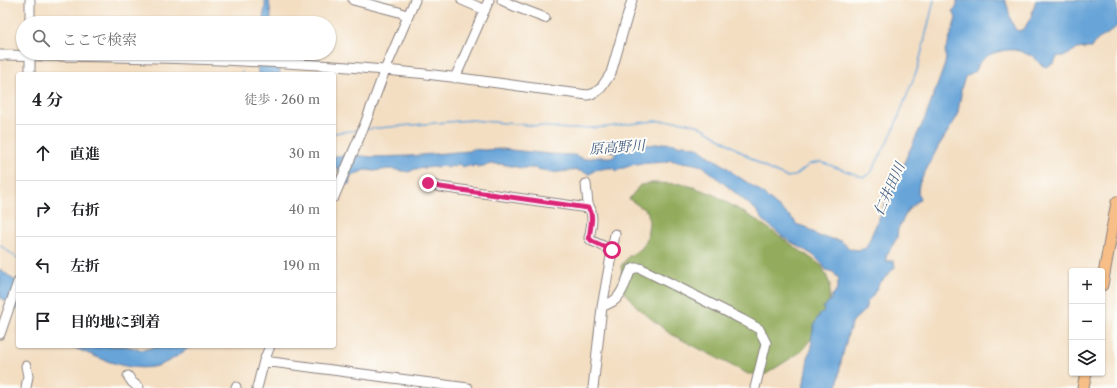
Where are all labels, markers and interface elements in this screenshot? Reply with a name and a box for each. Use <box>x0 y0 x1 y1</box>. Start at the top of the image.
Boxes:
search box <box>16 16 336 60</box>
icon: search <box>30 27 52 49</box>
text: ここで検索 <box>62 30 137 49</box>
text: 4 分 <box>32 90 63 110</box>
text: 徒歩 · 260 m <box>245 91 320 107</box>
water label: 原高野川 <box>588 136 648 158</box>
icon: ahead <box>32 142 54 164</box>
text: 直進 <box>70 144 100 163</box>
text: 30 m <box>289 145 320 161</box>
water label: 仁井田川 <box>869 158 909 218</box>
route end <box>419 174 437 192</box>
icon: right <box>32 198 54 220</box>
text: 右折 <box>70 200 100 219</box>
text: 40 m <box>289 201 320 217</box>
route start <box>603 241 621 259</box>
icon: left <box>32 254 54 276</box>
text: 左折 <box>70 256 100 275</box>
text: 190 m <box>283 257 320 273</box>
map controls <box>1069 268 1105 376</box>
button: + <box>1069 268 1105 304</box>
button: − <box>1069 304 1105 340</box>
icon: arrive <box>32 310 54 332</box>
text: 目的地に到着 <box>70 312 160 331</box>
button: layers <box>1069 340 1105 376</box>

